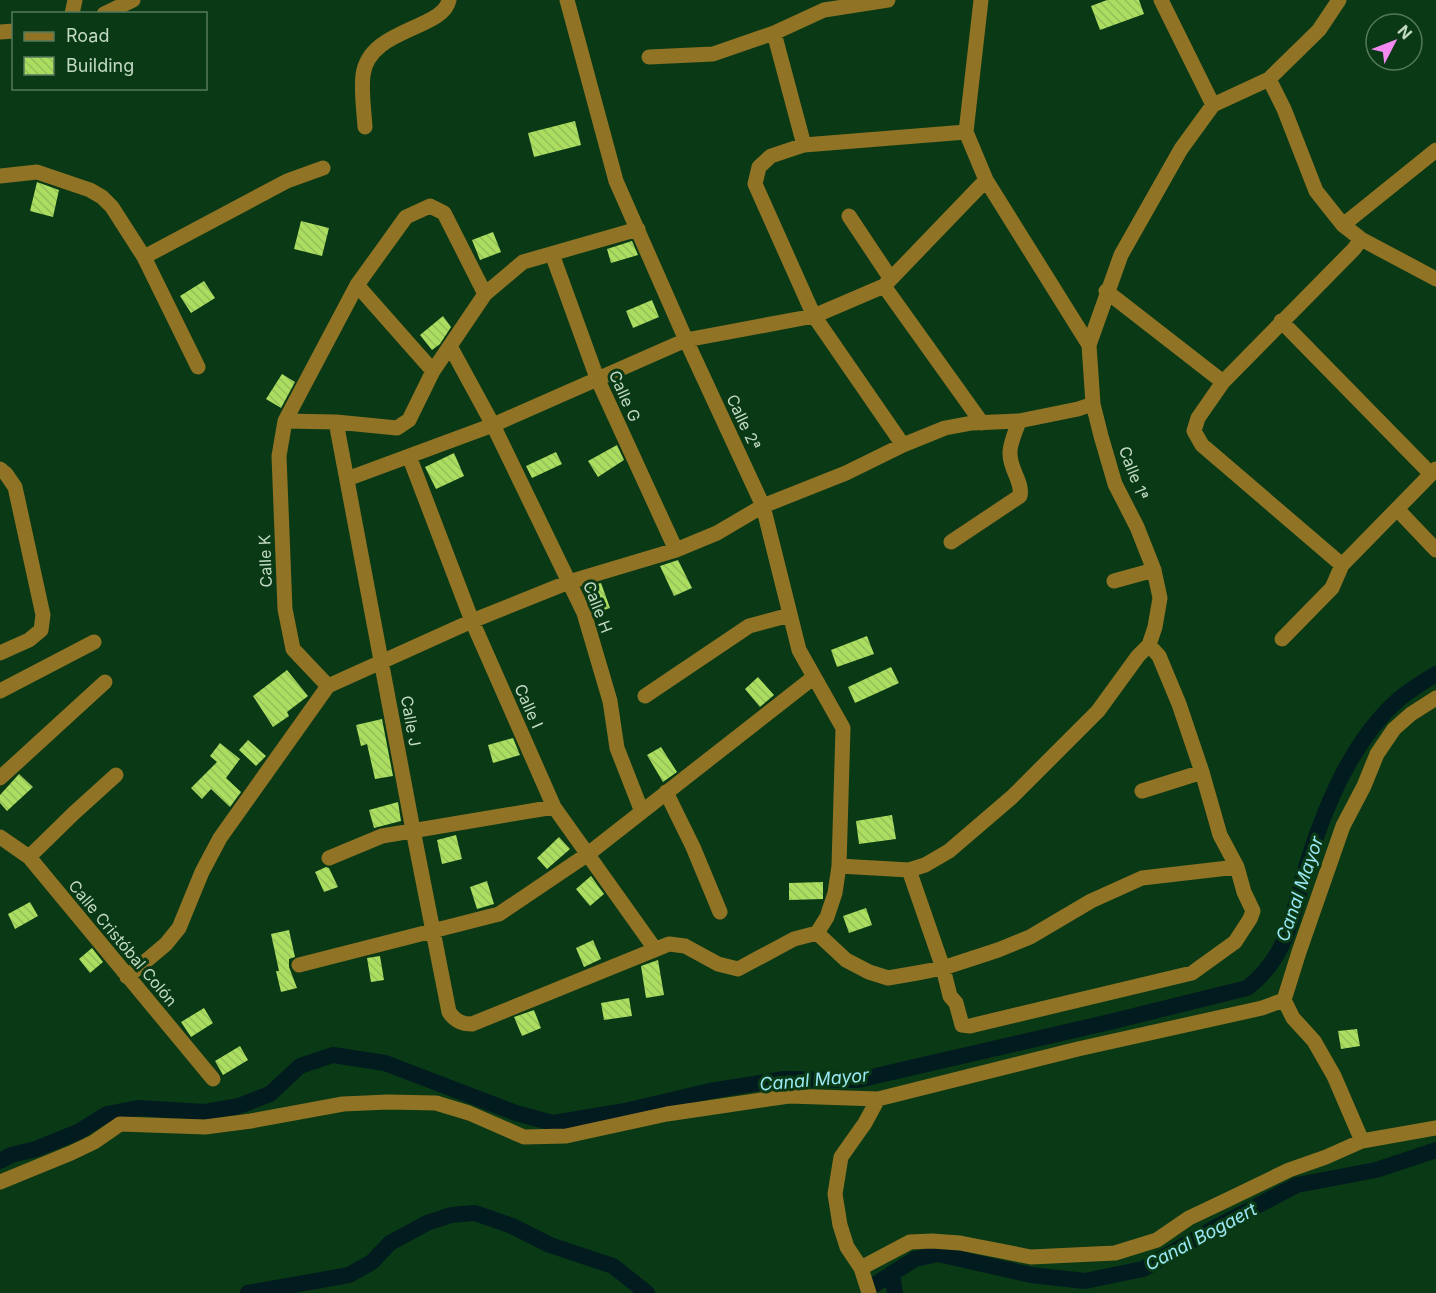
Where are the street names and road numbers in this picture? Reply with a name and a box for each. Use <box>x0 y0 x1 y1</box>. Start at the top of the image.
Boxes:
street label: Calle G <box>605 367 645 425</box>
street label: Calle 2ª <box>722 391 766 453</box>
street label: Calle 1ª <box>1115 443 1153 503</box>
street label: Calle K <box>254 534 276 588</box>
street label: Calle H <box>579 578 617 636</box>
street label: Calle I <box>510 681 548 731</box>
street label: Calle J <box>397 694 425 748</box>
street label: Calle Cristóbal Colón <box>64 876 182 1010</box>

